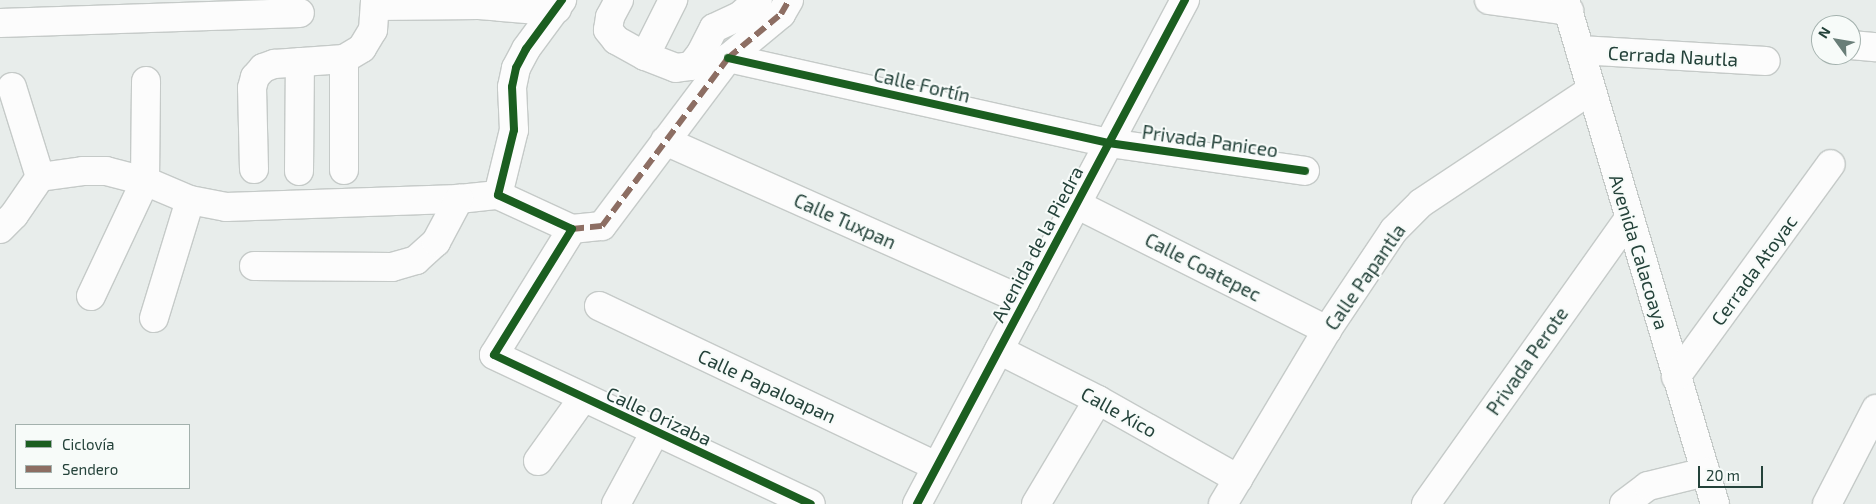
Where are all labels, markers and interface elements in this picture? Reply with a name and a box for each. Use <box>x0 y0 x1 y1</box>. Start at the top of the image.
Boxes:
north arrow <box>1811 15 1861 65</box>
text: N <box>1814 24 1834 41</box>
street label: Cerrada Nautla <box>1607 41 1739 71</box>
street label: Calle Fortín <box>872 63 972 107</box>
street label: Privada Paniceo <box>1141 120 1279 162</box>
street label: Avenida de la Piedra <box>986 162 1088 326</box>
street label: Avenida Calacoaya <box>1605 172 1673 332</box>
street label: Calle Tuxpan <box>790 188 900 254</box>
street label: Cerrada Atoyac <box>1706 210 1802 330</box>
street label: Calle Papantla <box>1320 220 1410 334</box>
street label: Calle Coatepec <box>1141 228 1265 306</box>
street label: Privada Perote <box>1481 303 1573 419</box>
street label: Calle Papaloapan <box>694 344 840 428</box>
street label: Calle Orizaba <box>603 382 715 450</box>
street label: Calle Xico <box>1077 382 1161 442</box>
legend <box>15 424 190 489</box>
text: Ciclovía <box>62 435 114 453</box>
scale bar <box>1701 456 1766 488</box>
text: Sendero <box>62 460 118 478</box>
text: 20 m <box>1706 466 1740 484</box>

